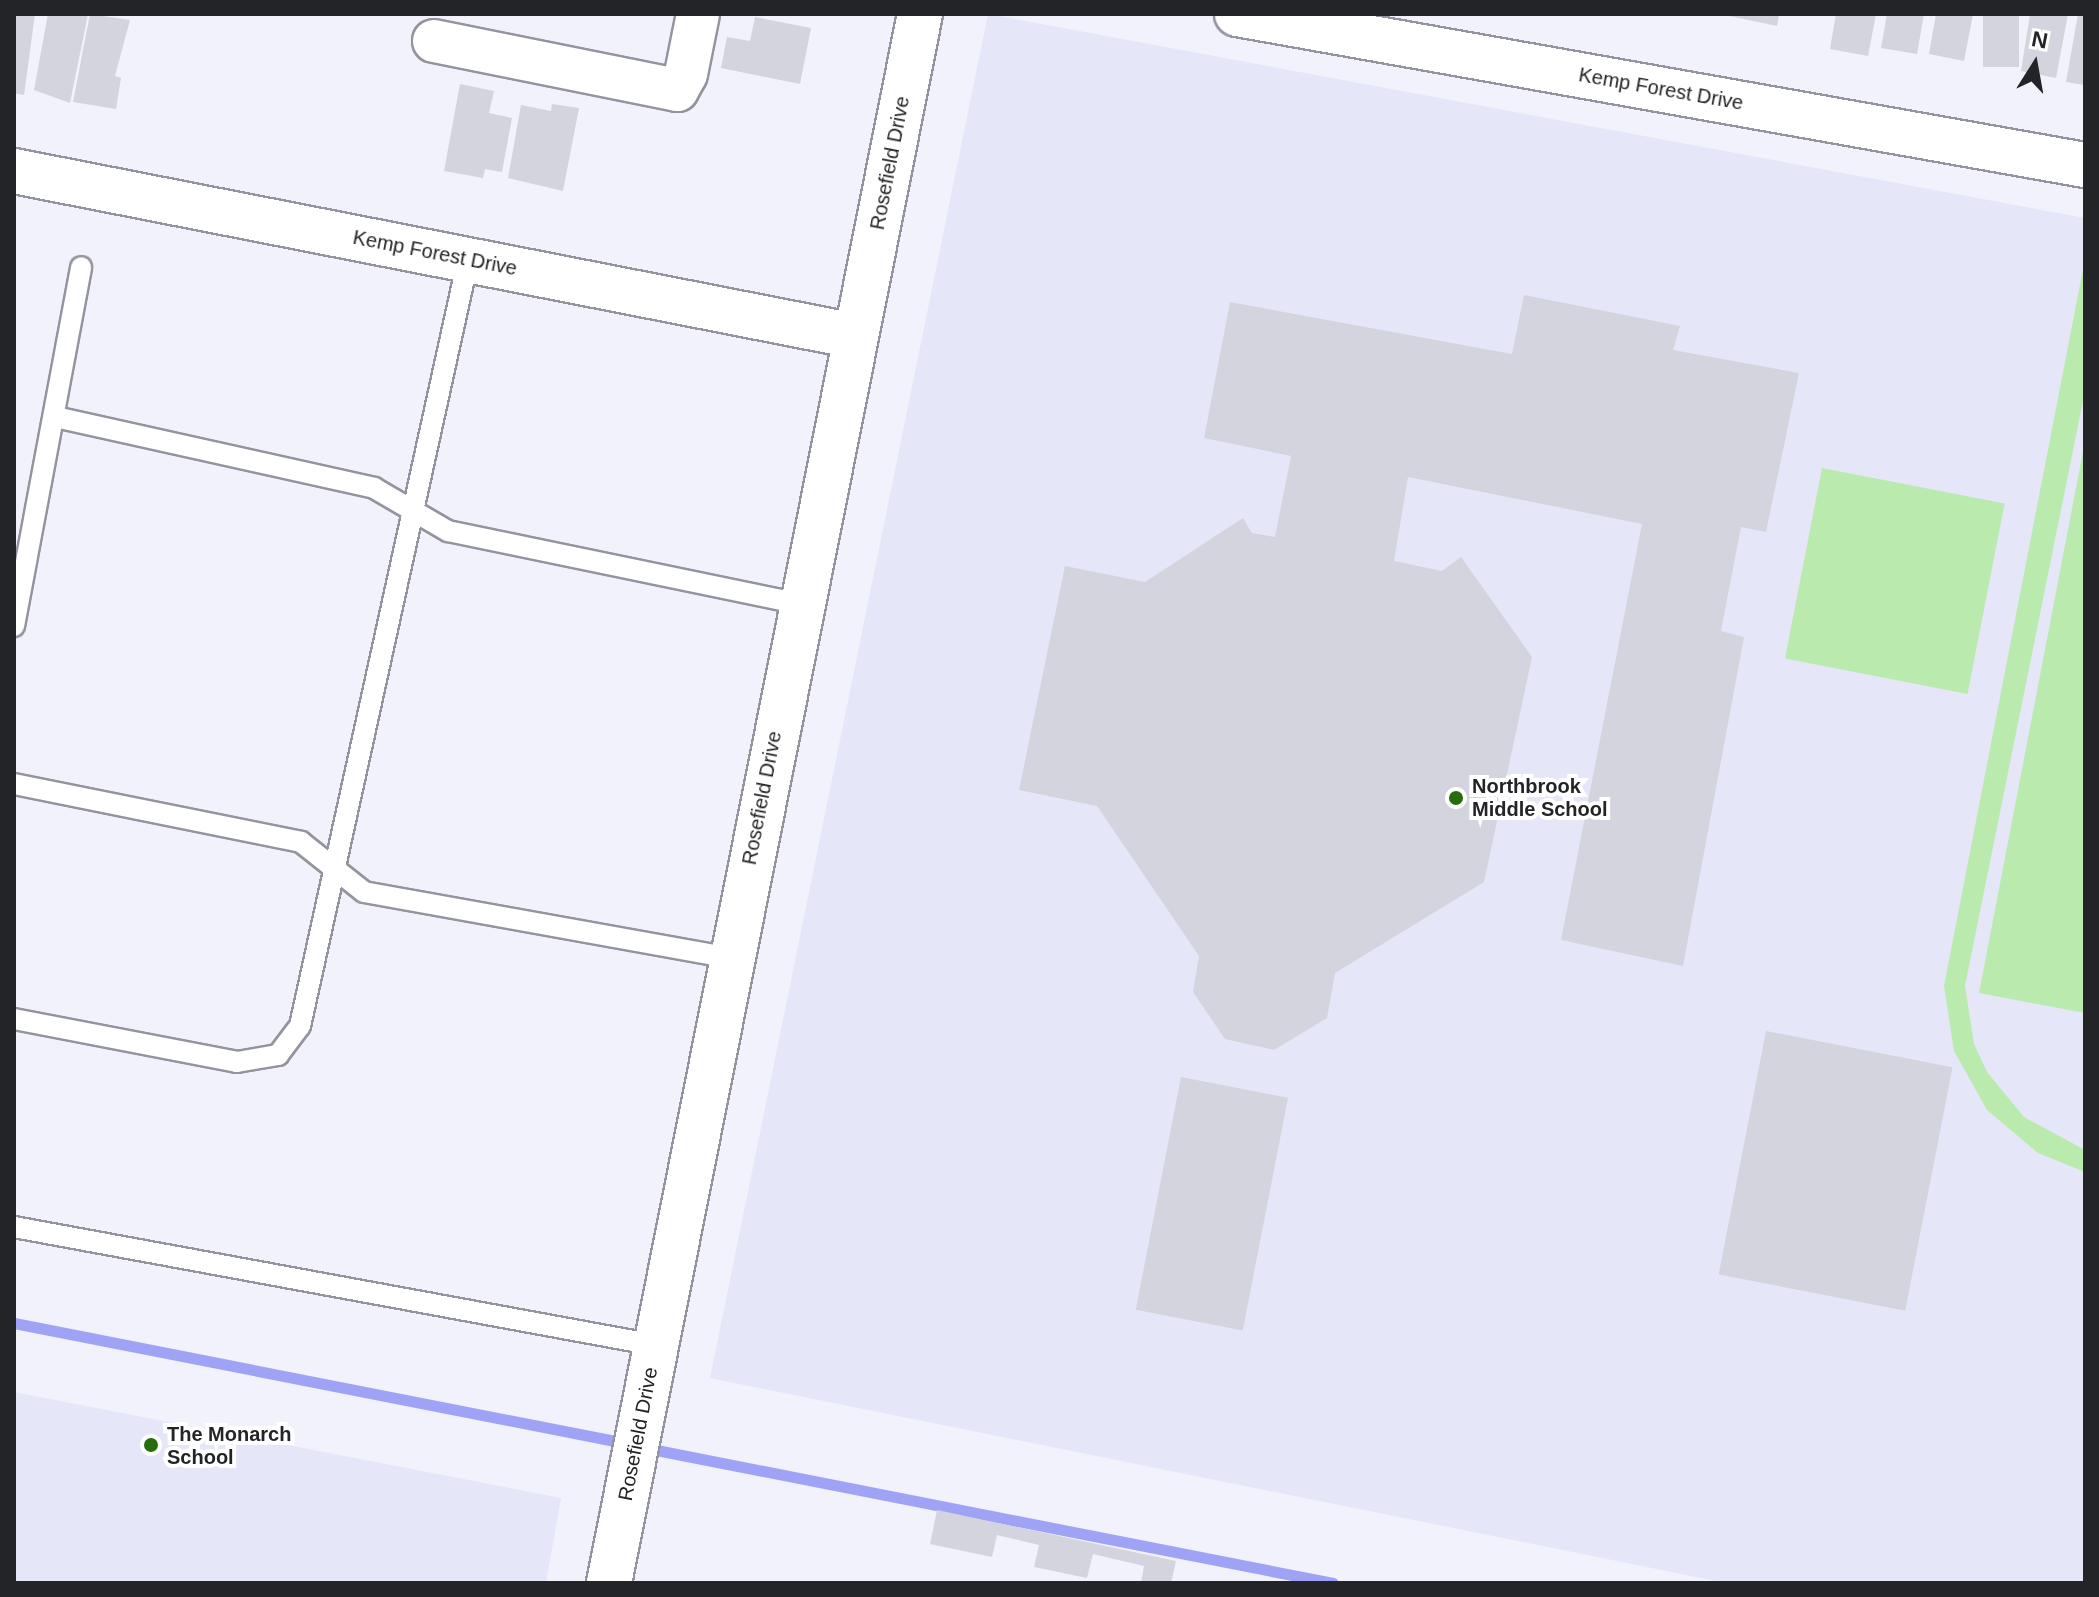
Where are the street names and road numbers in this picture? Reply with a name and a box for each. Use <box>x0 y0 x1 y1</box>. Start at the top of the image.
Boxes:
street label: Kemp Forest Drive <box>1577 63 1745 115</box>
street label: Rosefield Drive <box>865 94 915 232</box>
street label: Kemp Forest Drive <box>351 225 519 281</box>
street label: Rosefield Drive <box>737 729 787 867</box>
street label: Rosefield Drive <box>613 1365 663 1503</box>

